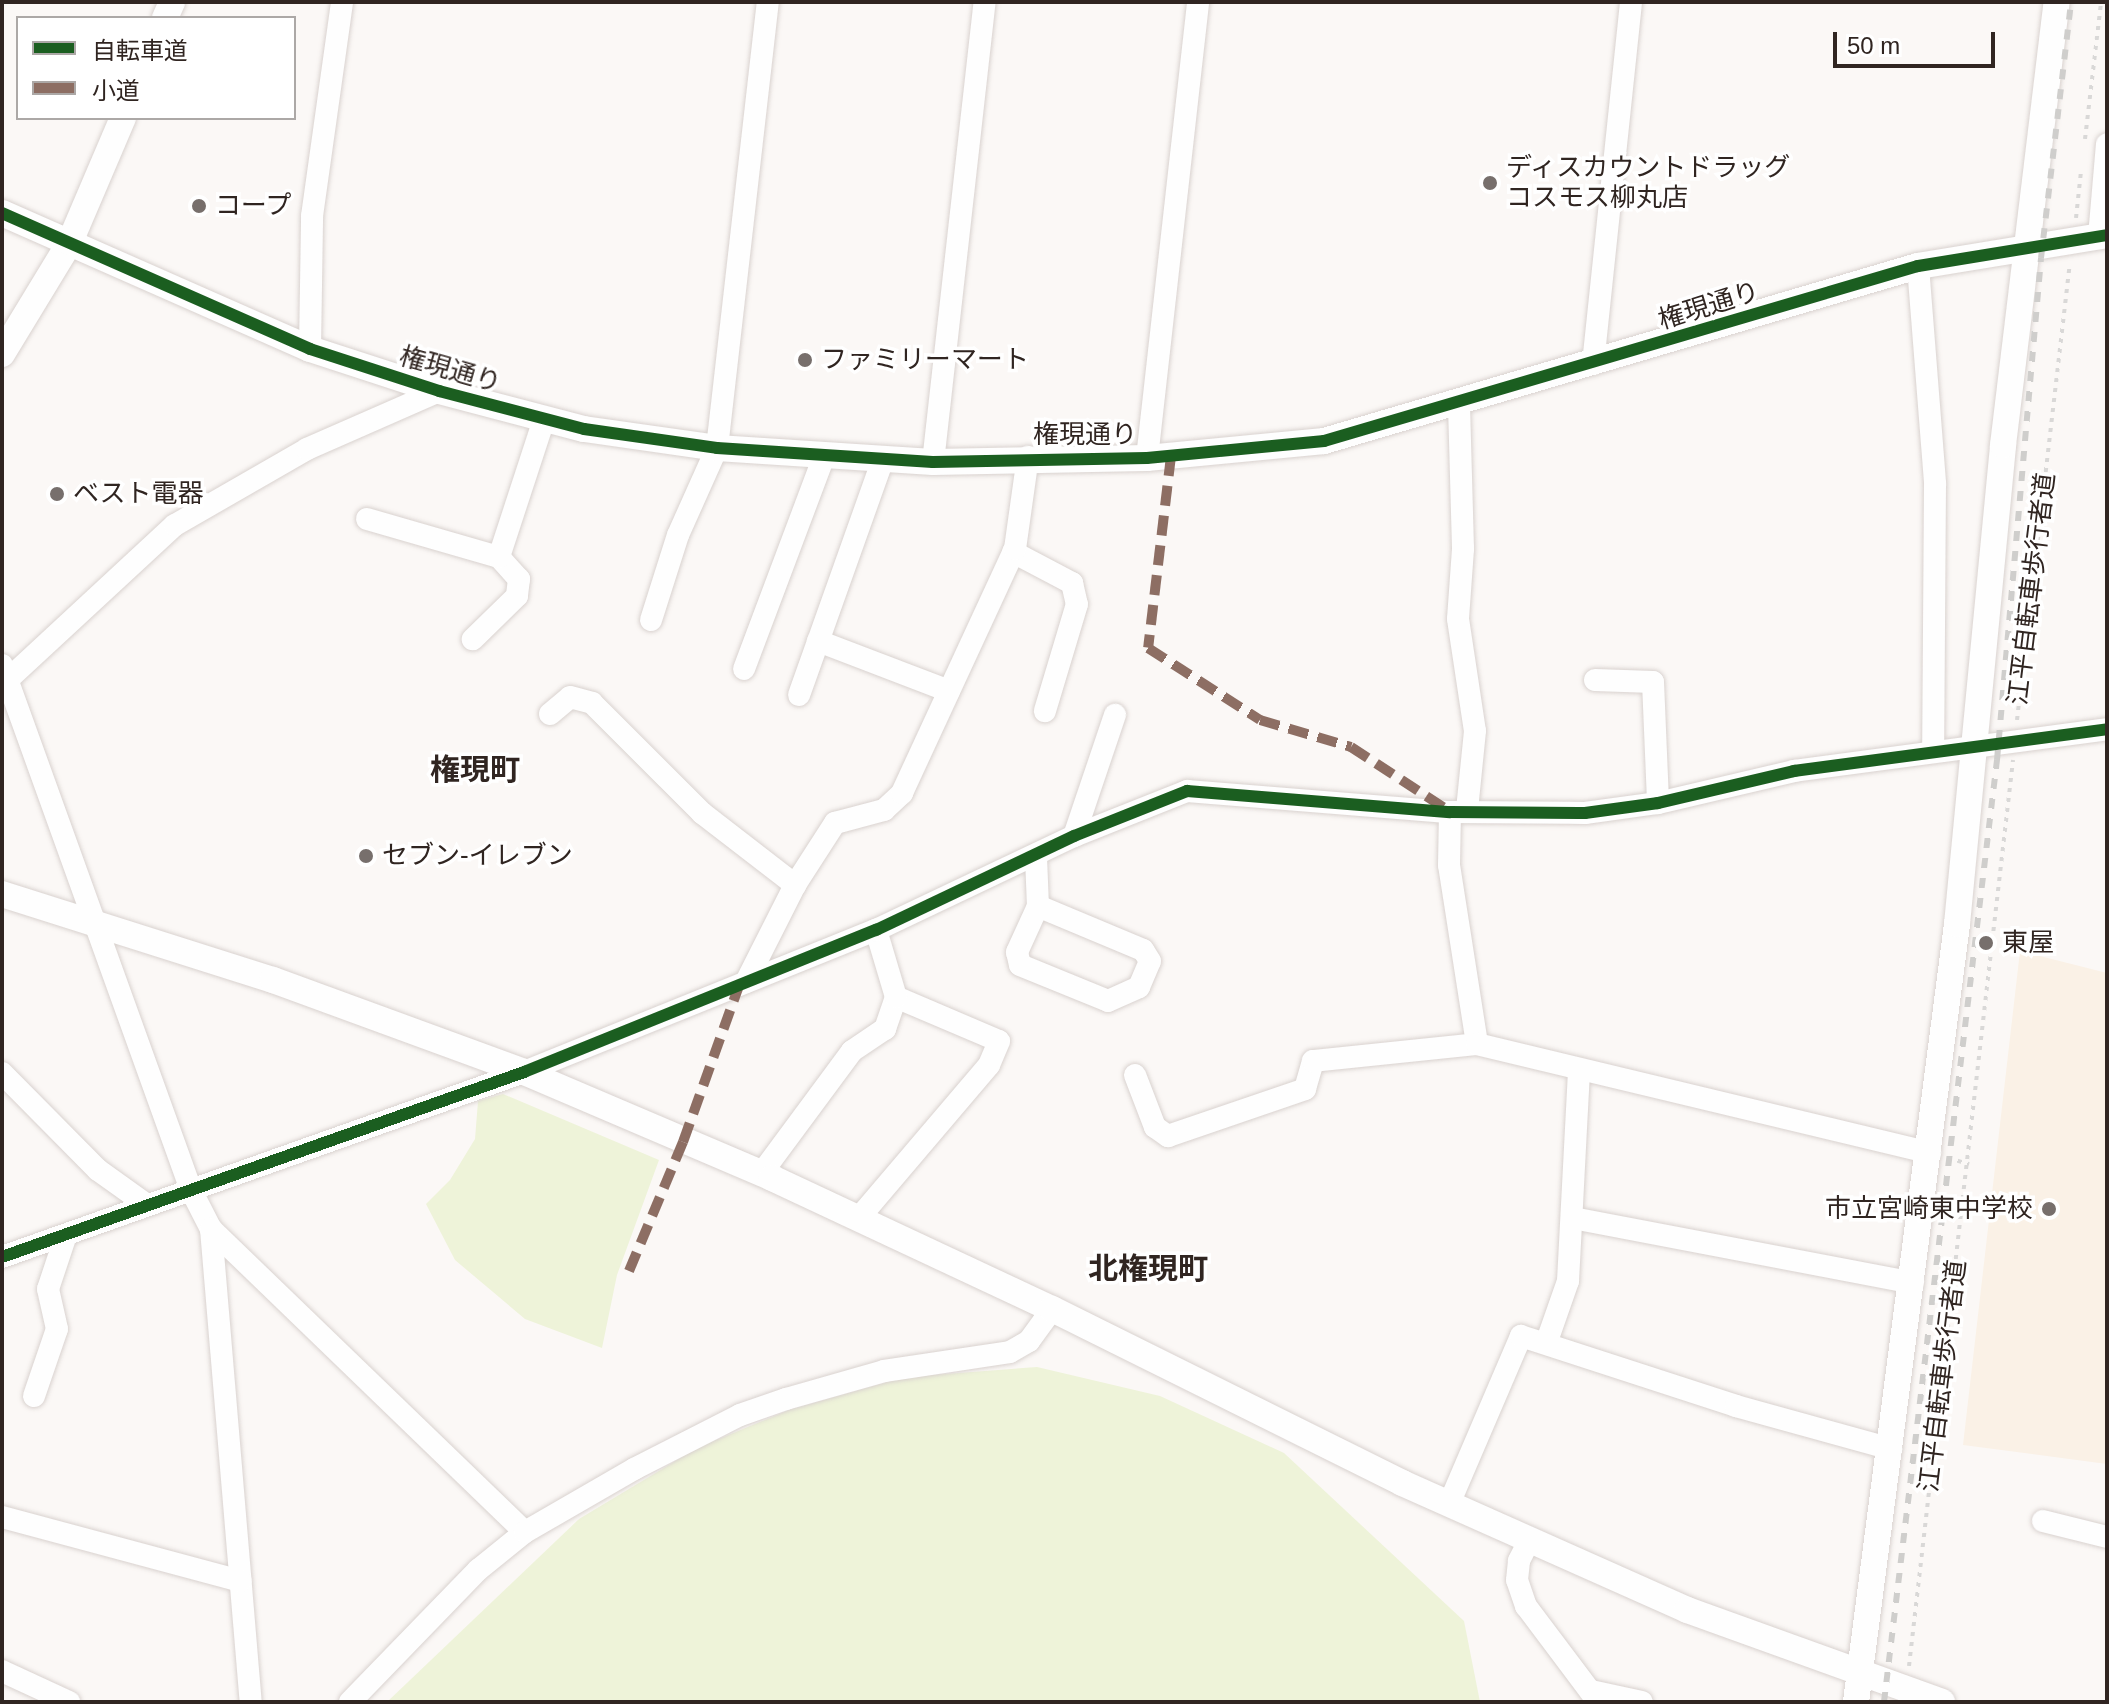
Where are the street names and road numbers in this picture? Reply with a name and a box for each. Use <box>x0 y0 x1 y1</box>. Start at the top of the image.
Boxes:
street label: 権現通り <box>1655 276 1763 336</box>
street label: 権現通り <box>396 341 504 399</box>
street label: 権現通り <box>1033 419 1137 451</box>
street label: 江平自転車歩行者道 <box>2002 471 2062 707</box>
street label: 江平自転車歩行者道 <box>1913 1258 1973 1494</box>

